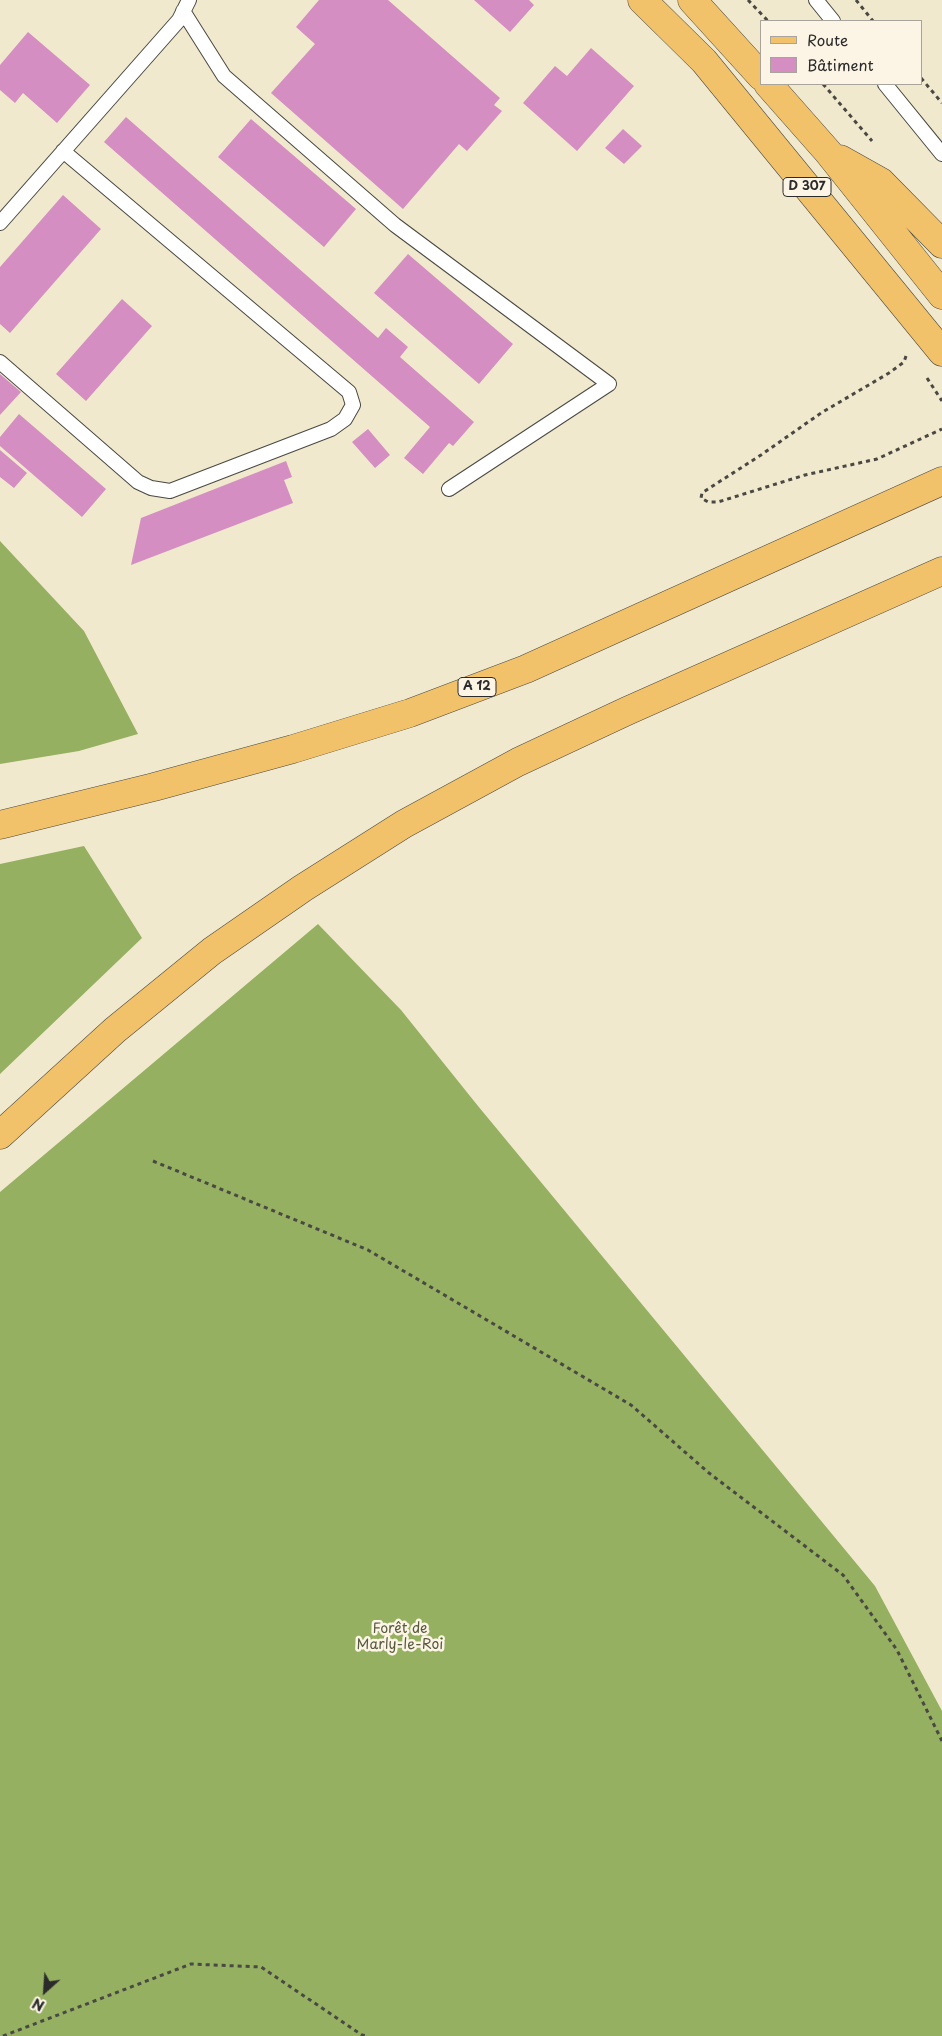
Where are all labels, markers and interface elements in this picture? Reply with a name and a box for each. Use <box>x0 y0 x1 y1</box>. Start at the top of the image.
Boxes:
legend <box>760 20 922 85</box>
text: Route <box>807 28 848 51</box>
text: Bâtiment <box>807 53 874 76</box>
road number: D 307 <box>783 178 831 196</box>
road number: A 12 <box>458 678 496 696</box>
park label: Forêt de Marly-le-Roi <box>357 1621 443 1654</box>
north arrow <box>20 1966 70 2016</box>
text: N <box>29 1993 48 2017</box>

